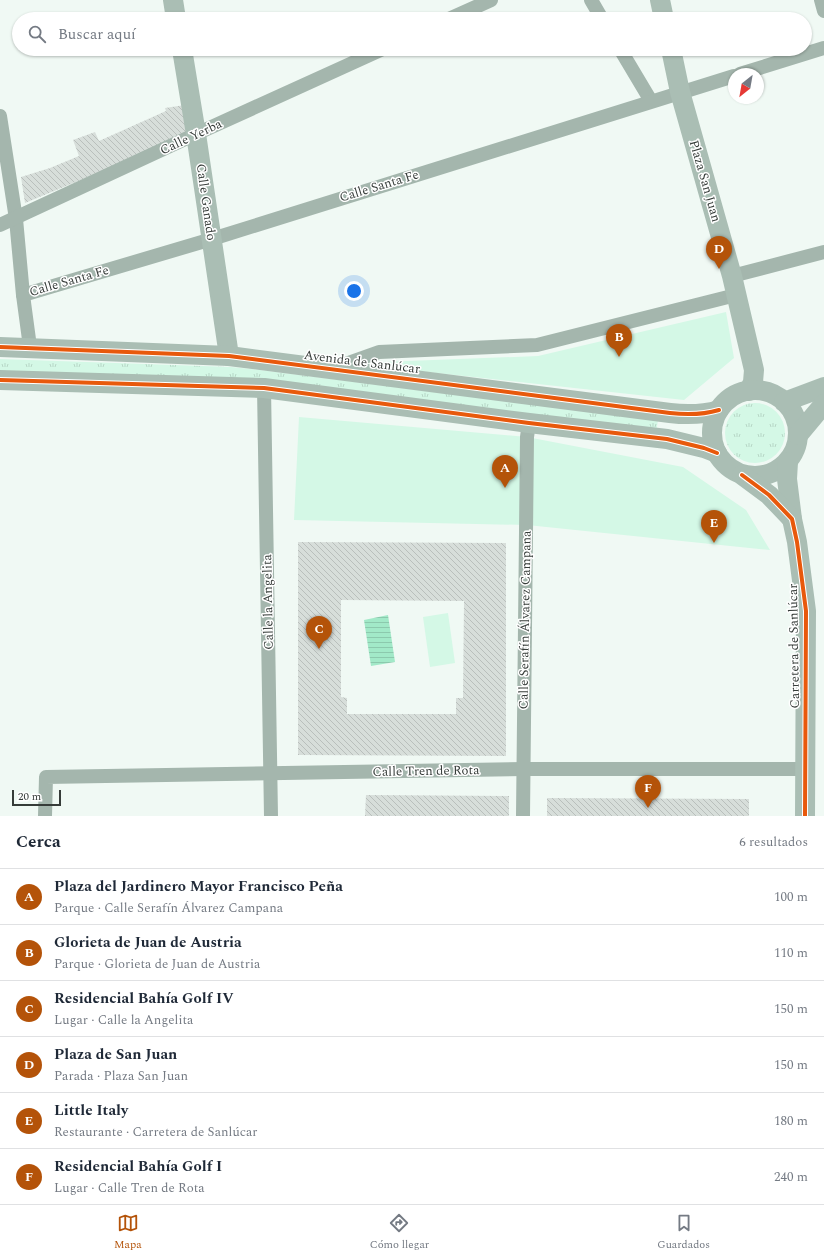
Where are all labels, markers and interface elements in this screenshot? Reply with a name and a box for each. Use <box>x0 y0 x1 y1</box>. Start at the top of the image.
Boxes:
search box <box>12 12 812 56</box>
icon: search <box>26 23 48 45</box>
text: Buscar aquí <box>58 23 136 46</box>
north arrow <box>728 68 764 104</box>
street label: Calle Yerba <box>157 114 226 160</box>
street label: Plaza San Juan <box>684 138 726 225</box>
street label: Calle Ganado <box>191 162 221 242</box>
street label: Calle Santa Fe <box>337 164 421 208</box>
pin: D <box>706 236 732 269</box>
street label: Calle Santa Fe <box>27 260 111 302</box>
your location <box>344 281 364 301</box>
pin: B <box>606 324 632 357</box>
street label: Avenida de Sanlúcar <box>303 345 421 379</box>
pin: A <box>492 455 518 488</box>
pin: E <box>701 510 727 543</box>
street label: Calle Serafín Álvarez Campana <box>513 530 537 710</box>
street label: Calle la Angelita <box>257 553 279 650</box>
street label: Carretera de Sanlúcar <box>783 583 805 709</box>
pin: C <box>306 616 332 649</box>
street label: Calle Tren de Rota <box>372 760 480 782</box>
pin: F <box>635 775 661 808</box>
scale bar <box>12 788 61 807</box>
text: 20 m <box>18 788 41 805</box>
text: Cerca <box>16 829 61 855</box>
text: 6 resultados <box>739 832 808 852</box>
text: Plaza del Jardinero Mayor Francisco Peña <box>54 875 343 898</box>
text: A <box>24 887 34 907</box>
text: 100 m <box>774 887 808 907</box>
text: Parque · Calle Serafín Álvarez Campana <box>54 898 283 918</box>
text: Glorieta de Juan de Austria <box>54 931 242 954</box>
text: B <box>24 943 34 963</box>
text: 110 m <box>774 943 808 963</box>
text: Parque · Glorieta de Juan de Austria <box>54 954 260 974</box>
text: Residencial Bahía Golf IV <box>54 987 234 1010</box>
text: C <box>24 999 34 1019</box>
text: 150 m <box>774 999 808 1019</box>
text: Lugar · Calle la Angelita <box>54 1010 193 1030</box>
text: Plaza de San Juan <box>54 1043 177 1066</box>
text: D <box>24 1055 34 1075</box>
text: 150 m <box>774 1055 808 1075</box>
text: Parada · Plaza San Juan <box>54 1066 188 1086</box>
text: Little Italy <box>54 1099 128 1122</box>
text: E <box>25 1111 33 1131</box>
text: 180 m <box>774 1111 808 1131</box>
text: Restaurante · Carretera de Sanlúcar <box>54 1122 257 1142</box>
text: Residencial Bahía Golf I <box>54 1155 222 1178</box>
text: F <box>25 1167 33 1187</box>
text: 240 m <box>774 1167 808 1187</box>
text: Lugar · Calle Tren de Rota <box>54 1178 205 1198</box>
tab: Mapa <box>114 1212 142 1253</box>
tab: Cómo llegar <box>370 1212 429 1253</box>
tab: Guardados <box>657 1212 710 1253</box>

